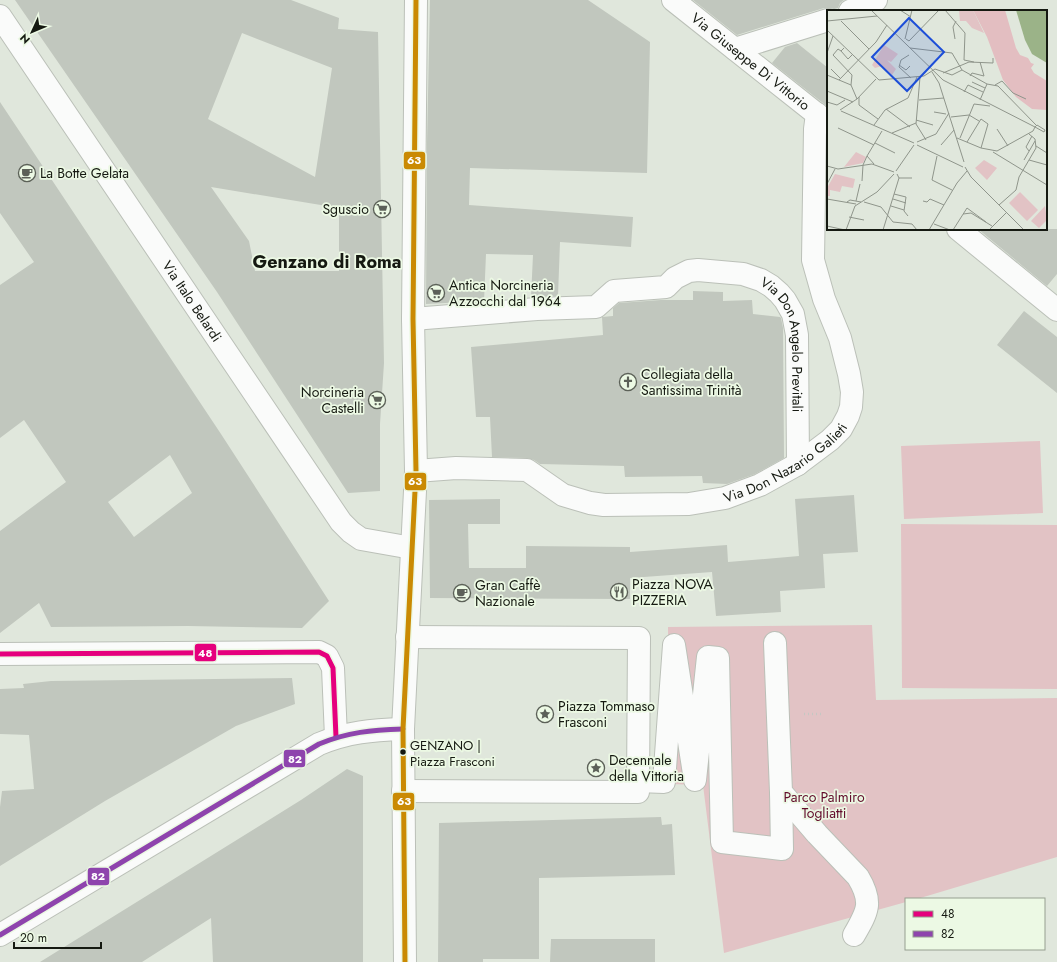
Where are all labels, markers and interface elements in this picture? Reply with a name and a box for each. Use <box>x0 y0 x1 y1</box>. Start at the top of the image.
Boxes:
street label: Via Giuseppe Di Vittorio <box>687 8 815 115</box>
inset map <box>827 10 1047 230</box>
north arrow <box>12 12 52 52</box>
text: N <box>16 30 34 48</box>
line badge: 63 <box>403 151 426 170</box>
text: 63 <box>407 152 421 168</box>
cafe icon: La Botte Gelata <box>17 163 37 183</box>
place label: La Botte Gelata <box>40 163 129 183</box>
place label: Sguscio <box>322 199 369 219</box>
supermarket icon: Sguscio <box>372 199 392 219</box>
district label: Genzano di Roma <box>253 249 402 275</box>
street label: Via Italo Belardi <box>158 257 227 346</box>
street label: Via Don Angelo Previtali <box>757 272 808 412</box>
place label: Antica Norcineria Azzocchi dal 1964 <box>449 275 561 311</box>
supermarket icon: Antica Norcineria Azzocchi dal 1964 <box>426 283 446 303</box>
place label: Collegiata della Santissima Trinità <box>641 364 742 400</box>
church icon: Collegiata della Santissima Trinità <box>618 372 638 392</box>
place label: Norcineria Castelli <box>301 382 364 418</box>
supermarket icon: Norcineria Castelli <box>367 390 387 410</box>
street label: Via Don Nazario Galieti <box>721 420 852 508</box>
line badge: 63 <box>404 472 427 491</box>
text: 63 <box>408 473 422 489</box>
place label: Piazza NOVA PIZZERIA <box>632 574 714 610</box>
place label: Gran Caffè Nazionale <box>475 575 540 611</box>
restaurant icon: Piazza NOVA PIZZERIA <box>609 582 629 602</box>
cafe icon: Gran Caffè Nazionale <box>452 583 472 603</box>
line badge: 48 <box>194 643 217 662</box>
text: 48 <box>198 645 212 661</box>
place label: Piazza Tommaso Frasconi <box>558 696 655 732</box>
place icon: Piazza Tommaso Frasconi <box>535 704 555 724</box>
place label: GENZANO | Piazza Frasconi <box>410 736 495 771</box>
marker: GENZANO | Piazza Frasconi <box>398 747 408 757</box>
line badge: 82 <box>283 749 306 768</box>
place label: Decennale della Vittoria <box>609 750 684 786</box>
text: 82 <box>288 751 302 767</box>
place icon: Decennale della Vittoria <box>586 758 606 778</box>
park label: Parco Palmiro Togliatti <box>783 787 865 823</box>
line badge: 63 <box>392 792 415 811</box>
text: 63 <box>397 793 411 809</box>
line badge: 82 <box>87 867 110 886</box>
text: 82 <box>91 868 105 884</box>
legend <box>905 898 1045 950</box>
text: 48 <box>941 905 955 923</box>
scale bar <box>14 924 101 950</box>
text: 82 <box>941 925 955 943</box>
text: 20 m <box>20 929 47 947</box>

